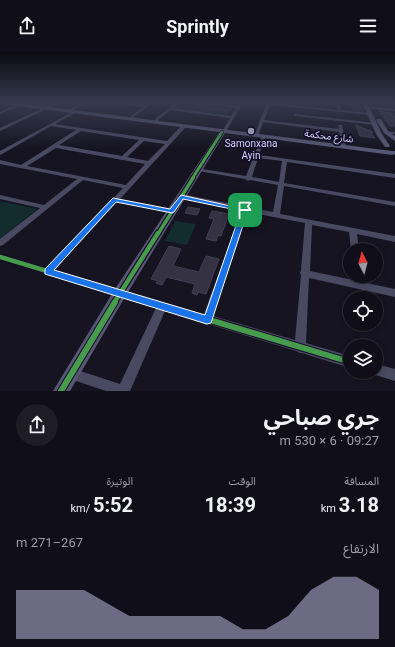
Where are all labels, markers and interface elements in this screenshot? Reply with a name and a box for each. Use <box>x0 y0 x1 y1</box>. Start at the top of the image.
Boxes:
icon: share <box>16 15 38 37</box>
icon: menu <box>357 15 379 37</box>
text: Sprintly <box>166 16 229 37</box>
marker: Samonxana Ayin <box>246 126 256 136</box>
street label: شارع محكمة <box>304 128 354 146</box>
place label: Samonxana Ayin <box>225 138 277 161</box>
pin <box>228 193 262 227</box>
icon: arrive <box>234 199 256 221</box>
north arrow <box>343 243 383 283</box>
map controls <box>343 243 383 379</box>
button: locate <box>343 291 383 331</box>
button: layers <box>343 339 383 379</box>
button: share <box>16 404 58 446</box>
text: جري صباحي <box>263 405 379 430</box>
text: 09:27 · 6 × 530 m <box>280 433 379 448</box>
text: الوتيرة <box>107 475 133 488</box>
text: الوقت <box>228 475 256 488</box>
text: المسافة <box>344 475 379 488</box>
text: 5:52 <box>93 493 133 517</box>
text: 18:39 <box>204 493 256 517</box>
text: 3.18 <box>339 493 379 517</box>
text: /km <box>70 502 93 515</box>
text: km <box>321 502 339 515</box>
text: 267–271 m <box>16 535 83 550</box>
text: الارتفاع <box>343 541 379 556</box>

